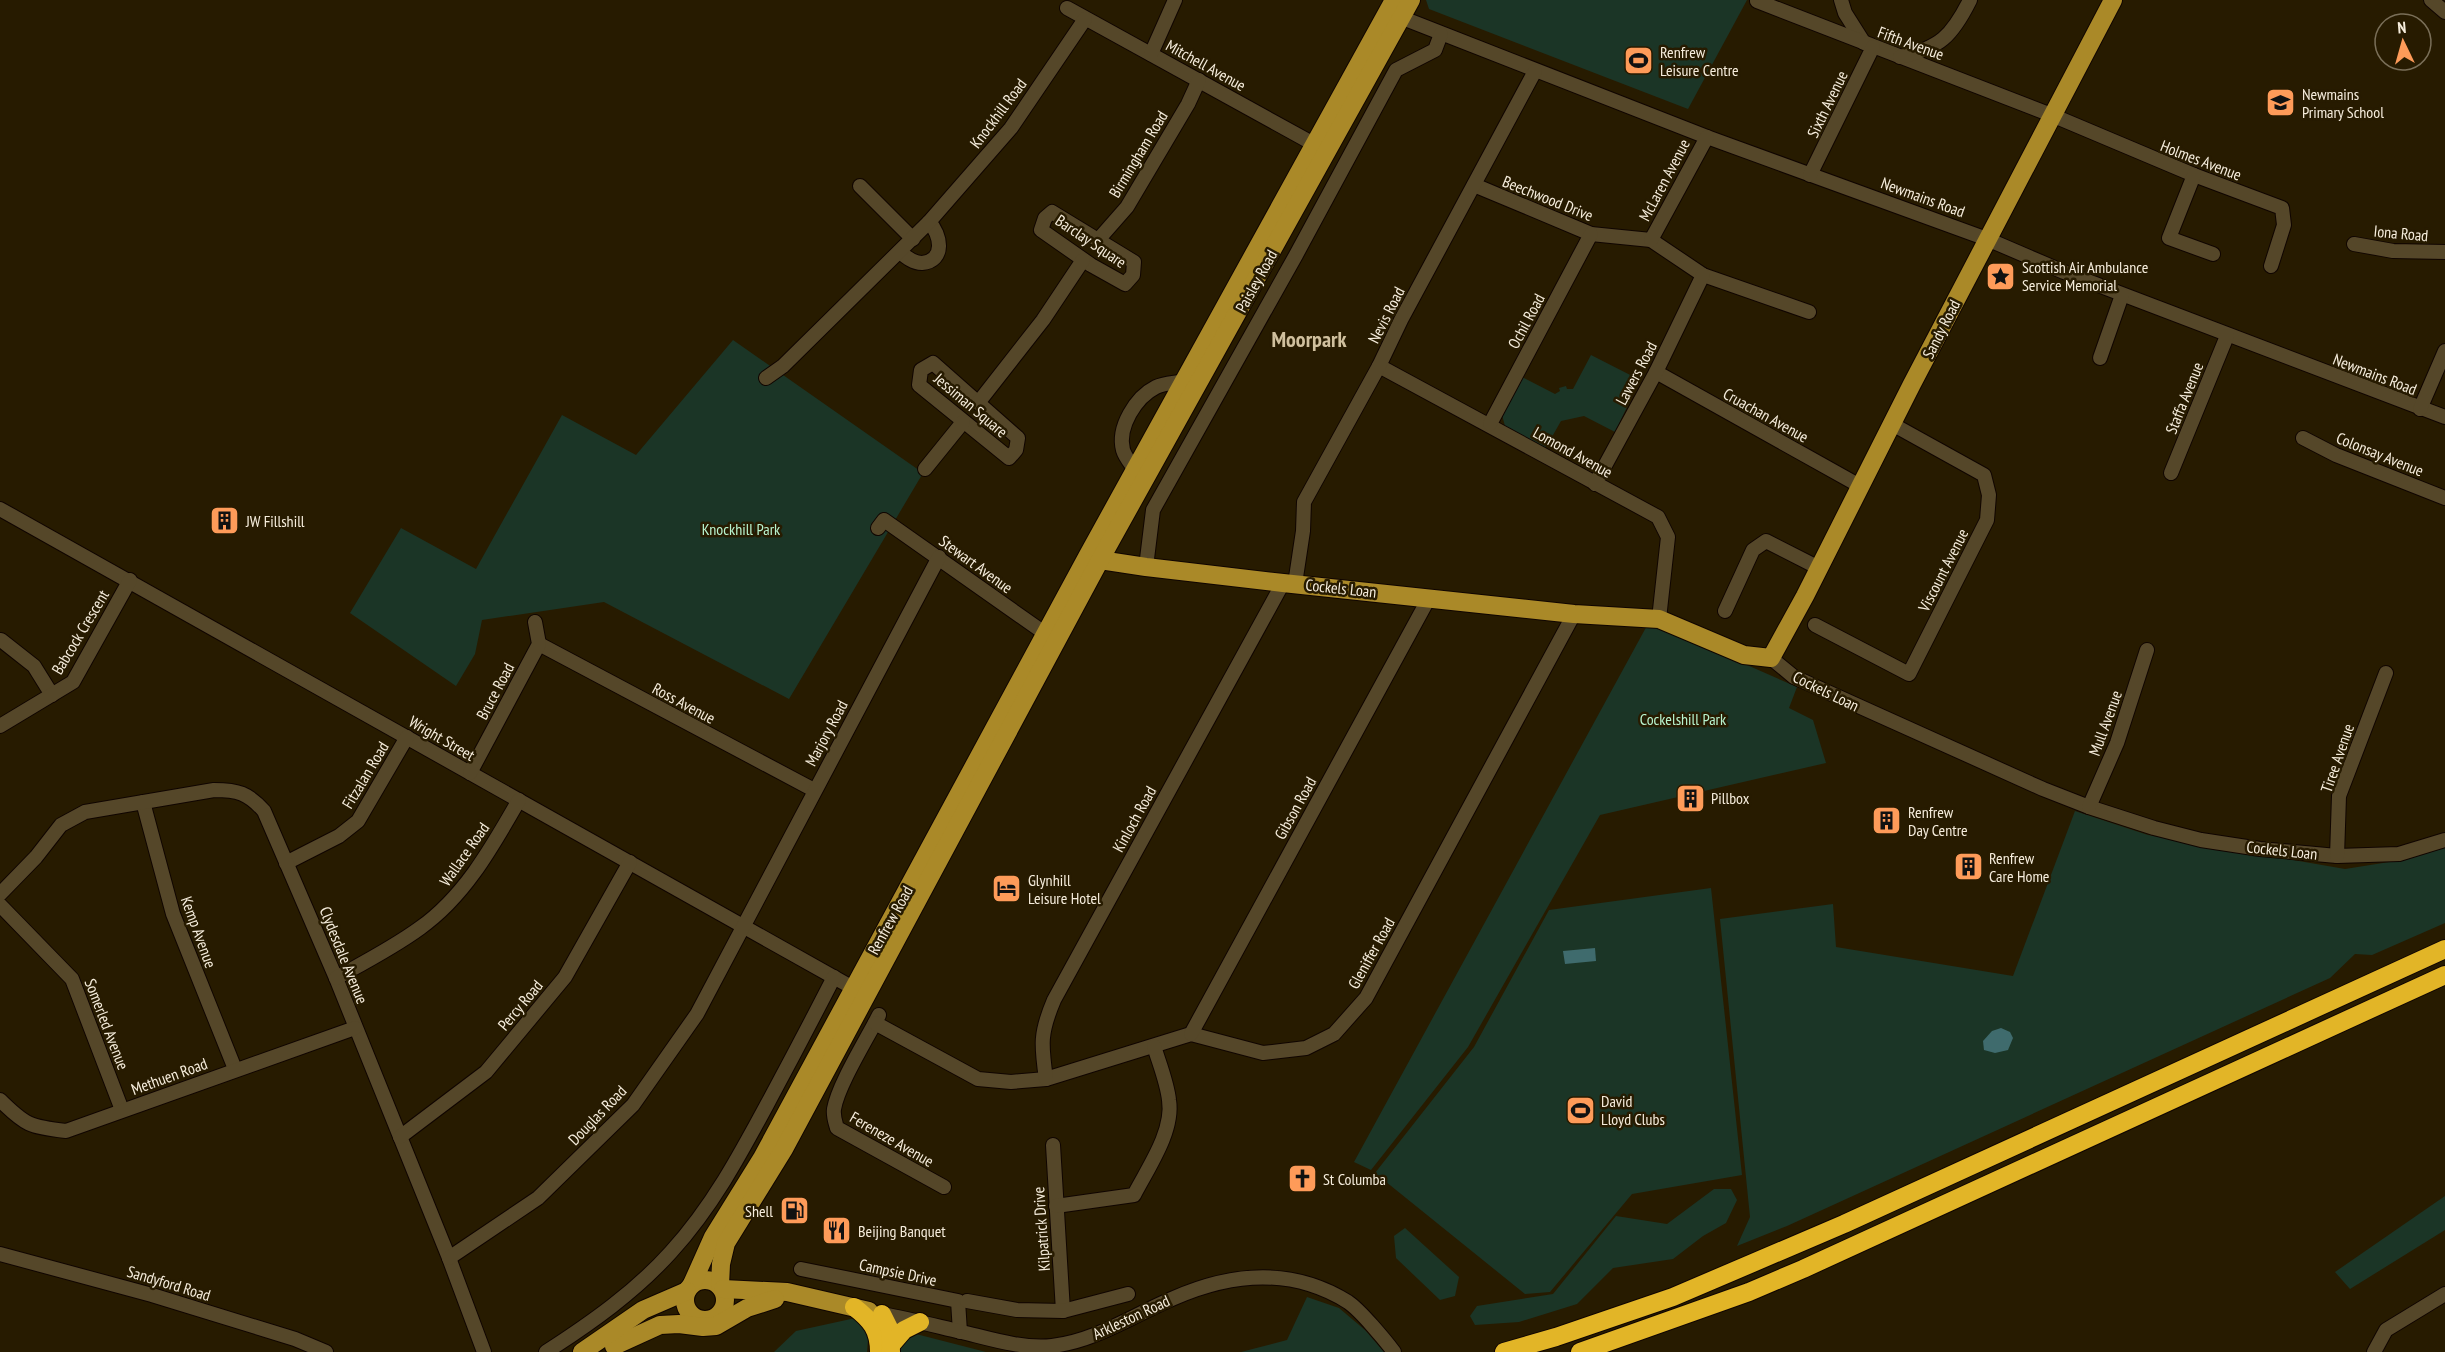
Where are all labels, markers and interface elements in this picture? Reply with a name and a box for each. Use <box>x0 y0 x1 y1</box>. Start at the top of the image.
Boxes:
north arrow <box>2373 12 2433 72</box>
text: N <box>2397 17 2407 37</box>
street label: Fifth Avenue <box>1875 22 1947 64</box>
street label: Mitchell Avenue <box>1163 35 1249 95</box>
place label: Renfrew Leisure Centre <box>1660 42 1739 80</box>
sports icon: Renfrew Leisure Centre <box>1623 45 1655 77</box>
street label: Sixth Avenue <box>1802 67 1852 141</box>
street label: Knockhill Road <box>965 74 1031 152</box>
place label: Newmains Primary School <box>2302 84 2384 122</box>
school or university icon: Newmains Primary School <box>2265 87 2297 119</box>
street label: Birmingham Road <box>1104 107 1172 201</box>
street label: Holmes Avenue <box>2158 135 2244 185</box>
street label: McLaren Avenue <box>1634 136 1694 224</box>
street label: Beechwood Drive <box>1500 171 1596 225</box>
street label: Newmains Road <box>1878 173 1968 221</box>
street label: Barclay Square <box>1052 210 1130 272</box>
street label: Iona Road <box>2373 221 2429 245</box>
street label: Paisley Road <box>1231 246 1281 316</box>
place label: Scottish Air Ambulance Service Memorial <box>2022 257 2148 295</box>
place icon: Scottish Air Ambulance Service Memorial <box>1985 260 2017 292</box>
street label: Nevis Road <box>1363 283 1409 347</box>
street label: Ochil Road <box>1503 290 1549 352</box>
street label: Sandy Road <box>1918 296 1964 362</box>
district label: Moorpark <box>1271 325 1347 353</box>
street label: Lawers Road <box>1611 338 1661 408</box>
street label: Newmains Road <box>2330 349 2420 399</box>
street label: Staffa Avenue <box>2161 359 2207 437</box>
street label: Jessiman Square <box>929 368 1012 442</box>
street label: Cruachan Avenue <box>1720 383 1812 447</box>
street label: Lomond Avenue <box>1530 422 1616 482</box>
street label: Colonsay Avenue <box>2333 427 2427 481</box>
building icon: JW Fillshill <box>209 505 241 537</box>
place label: JW Fillshill <box>245 511 305 531</box>
park label: Knockhill Park <box>702 519 781 539</box>
street label: Viscount Avenue <box>1913 525 1972 616</box>
street label: Stewart Avenue <box>935 531 1017 597</box>
street label: Cockels Loan <box>1305 574 1377 602</box>
street label: Babcock Crescent <box>47 586 113 678</box>
street label: Bruce Road <box>472 659 518 723</box>
street label: Cockels Loan <box>1790 666 1862 716</box>
street label: Ross Avenue <box>649 678 719 728</box>
street label: Mull Avenue <box>2084 688 2126 758</box>
street label: Marjory Road <box>800 696 852 769</box>
park label: Cockelshill Park <box>1640 709 1727 729</box>
street label: Wright Street <box>405 711 479 765</box>
street label: Tiree Avenue <box>2316 721 2358 795</box>
street label: Fitzalan Road <box>337 738 393 812</box>
street label: Gibson Road <box>1270 773 1320 843</box>
street label: Kinloch Road <box>1108 782 1160 856</box>
building icon: Pillbox <box>1674 782 1706 814</box>
place label: Pillbox <box>1711 788 1750 808</box>
place label: Renfrew Day Centre <box>1908 802 1968 840</box>
building icon: Renfrew Day Centre <box>1871 805 1903 837</box>
street label: Wallace Road <box>435 818 493 890</box>
street label: Cockels Loan <box>2246 836 2318 864</box>
place label: Renfrew Care Home <box>1989 848 2049 886</box>
building icon: Renfrew Care Home <box>1952 851 1984 883</box>
place label: Glynhill Leisure Hotel <box>1028 870 1101 908</box>
hotel icon: Glynhill Leisure Hotel <box>991 873 1023 905</box>
street label: Renfrew Road <box>863 882 917 958</box>
street label: Kemp Avenue <box>177 893 221 971</box>
street label: Clydesdale Avenue <box>315 903 373 1007</box>
street label: Gleniffer Road <box>1343 914 1399 992</box>
street label: Somerled Avenue <box>80 976 134 1072</box>
street label: Percy Road <box>493 976 547 1034</box>
street label: Methuen Road <box>128 1053 210 1099</box>
street label: Douglas Road <box>564 1081 630 1149</box>
place label: David Lloyd Clubs <box>1601 1091 1665 1129</box>
sports icon: David Lloyd Clubs <box>1564 1094 1596 1126</box>
street label: Fereneze Avenue <box>847 1107 937 1171</box>
church icon: St Columba <box>1286 1163 1318 1195</box>
place label: St Columba <box>1323 1169 1386 1189</box>
street label: Kilpatrick Drive <box>1028 1186 1054 1272</box>
fuel station icon: Shell <box>778 1195 810 1227</box>
place label: Shell <box>745 1201 773 1221</box>
restaurant icon: Beijing Banquet <box>821 1215 853 1247</box>
place label: Beijing Banquet <box>858 1221 946 1241</box>
street label: Campsie Drive <box>857 1254 939 1290</box>
street label: Sandyford Road <box>125 1261 213 1305</box>
street label: Arkleston Road <box>1089 1290 1173 1344</box>

